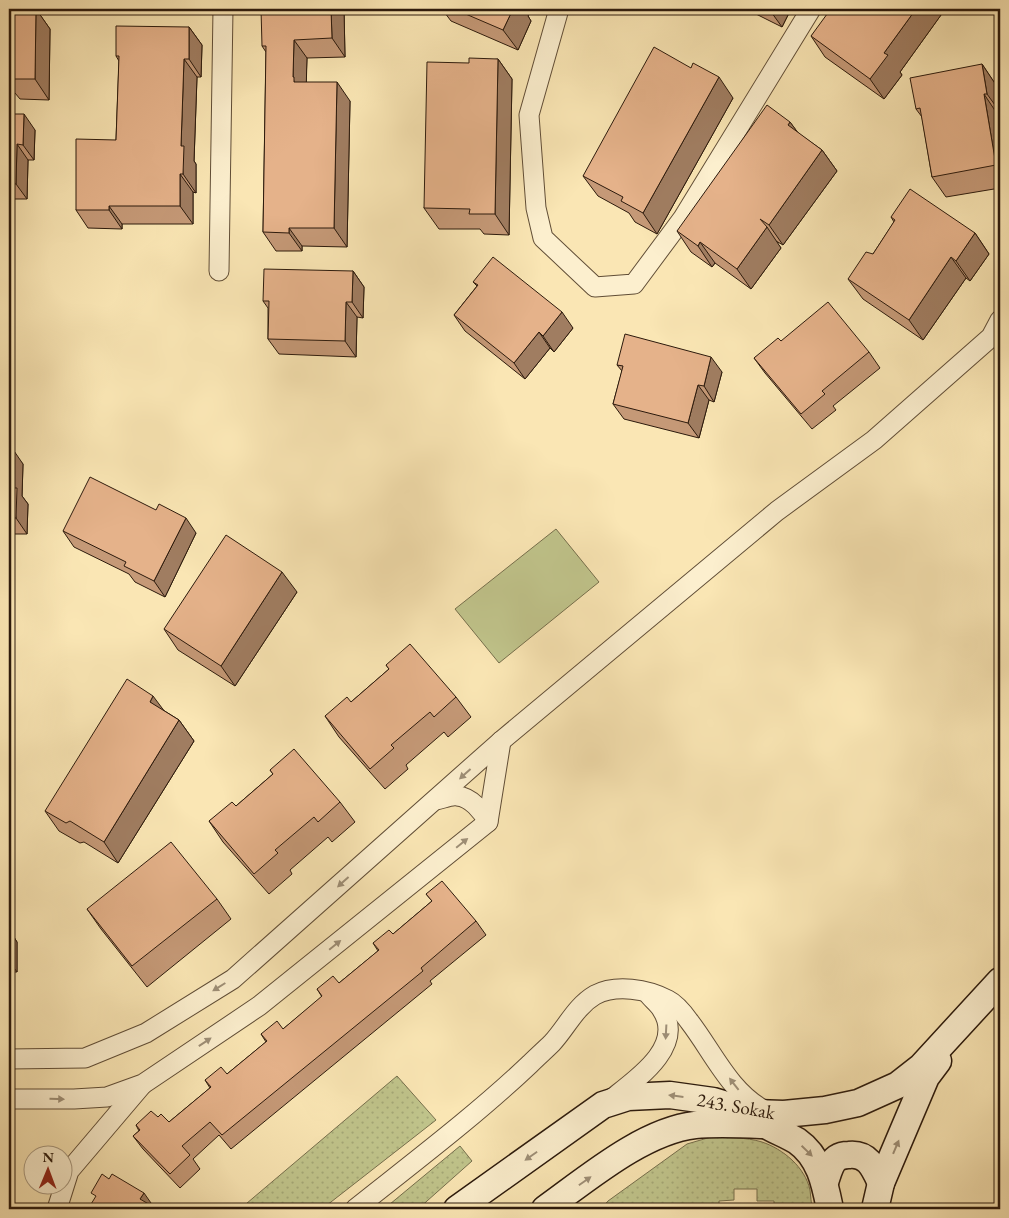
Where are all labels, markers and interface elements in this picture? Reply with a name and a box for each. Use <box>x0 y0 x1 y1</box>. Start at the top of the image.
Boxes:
one-way arrow <box>459 768 471 780</box>
one-way arrow <box>455 838 468 849</box>
one-way arrow <box>338 876 350 888</box>
one-way arrow <box>328 939 341 950</box>
one-way arrow <box>213 982 226 992</box>
one-way arrow <box>662 1024 670 1040</box>
one-way arrow <box>198 1037 212 1047</box>
one-way arrow <box>728 1078 739 1091</box>
street label: 243. Sokak <box>695 1087 778 1125</box>
one-way arrow <box>668 1092 684 1100</box>
one-way arrow <box>50 1095 66 1103</box>
one-way arrow <box>893 1140 901 1154</box>
one-way arrow <box>801 1145 813 1157</box>
north arrow <box>22 1146 72 1196</box>
text: N <box>42 1148 55 1166</box>
one-way arrow <box>525 1151 538 1161</box>
one-way arrow <box>578 1176 592 1186</box>

